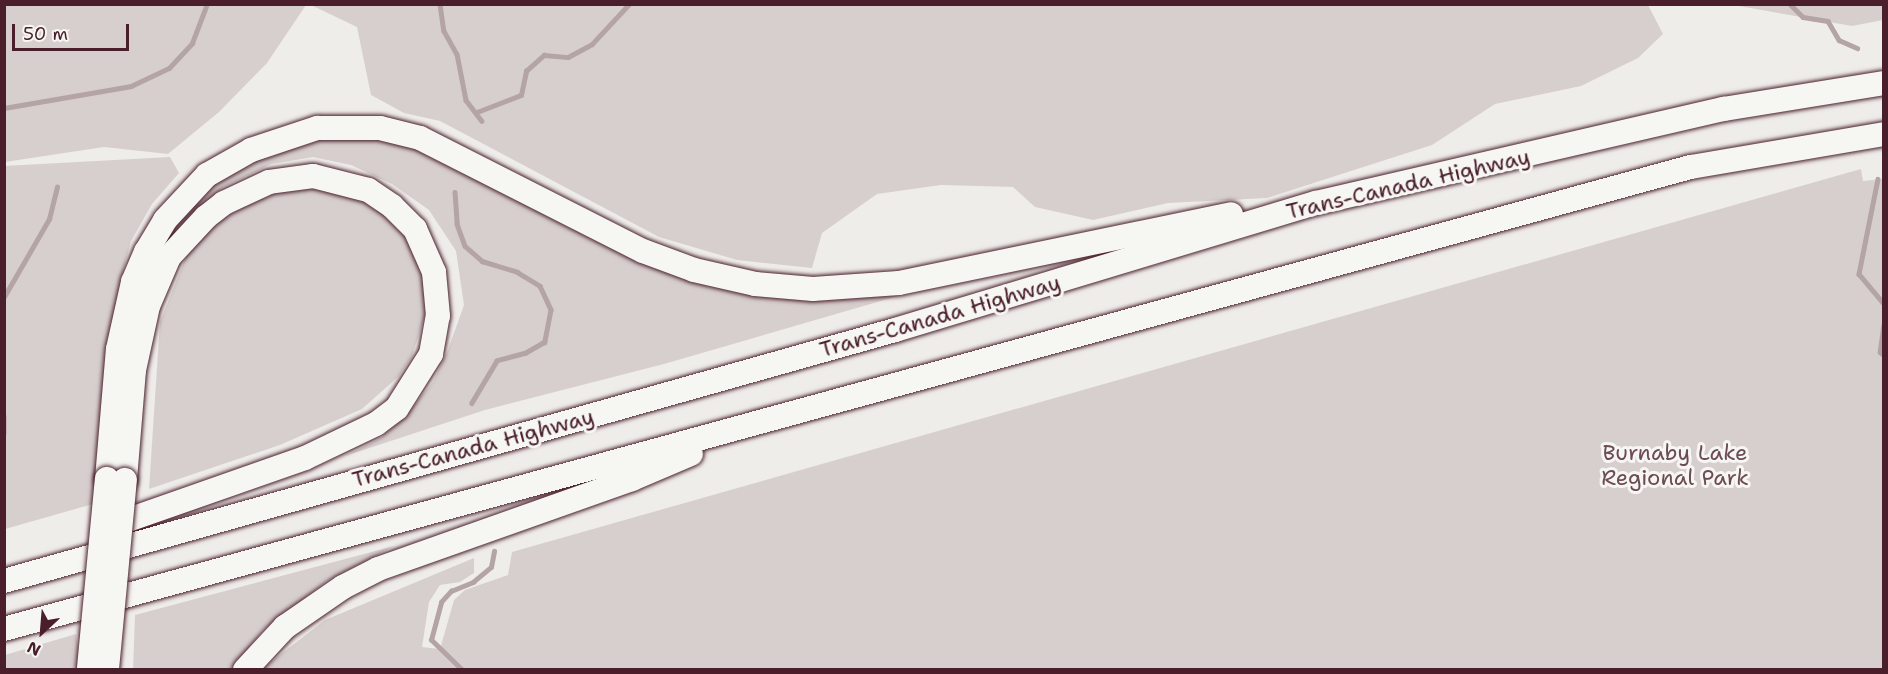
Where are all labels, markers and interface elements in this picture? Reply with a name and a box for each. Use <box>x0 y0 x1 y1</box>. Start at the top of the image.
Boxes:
scale bar <box>15 12 132 50</box>
text: 50 m <box>23 22 68 46</box>
street label: Trans-Canada Highway <box>1284 143 1532 225</box>
street label: Trans-Canada Highway <box>817 269 1063 363</box>
street label: Trans-Canada Highway <box>349 403 597 493</box>
park label: Burnaby Lake Regional Park <box>1601 439 1749 490</box>
north arrow <box>12 602 72 662</box>
text: N <box>24 636 44 661</box>

